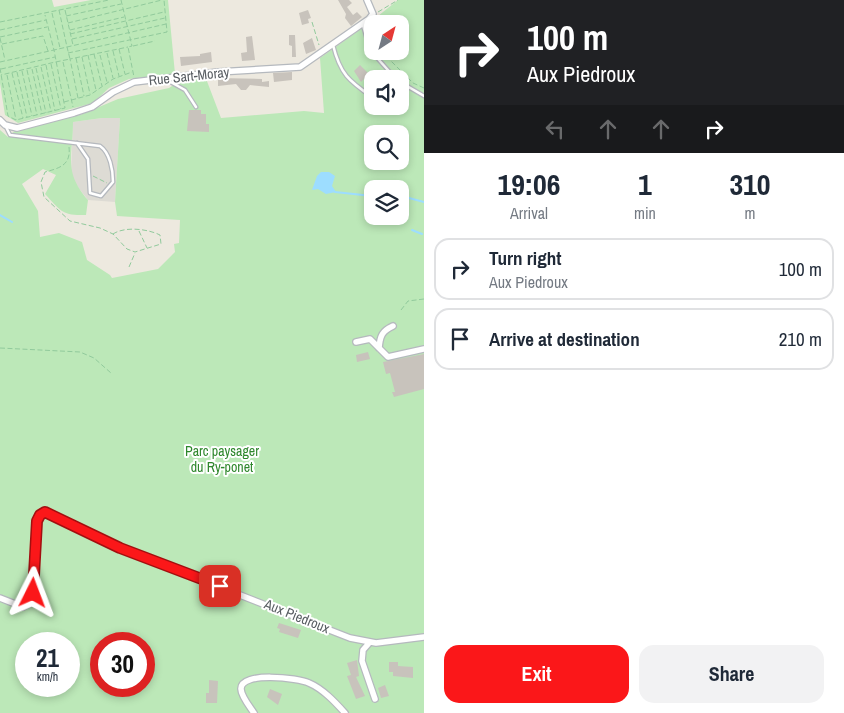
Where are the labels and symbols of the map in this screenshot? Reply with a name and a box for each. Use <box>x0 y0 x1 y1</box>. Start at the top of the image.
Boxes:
north arrow <box>364 15 409 60</box>
street label: Rue Sart-Moray <box>148 63 230 89</box>
park label: Parc paysager du Ry-ponet <box>185 442 259 476</box>
pin <box>199 565 241 607</box>
position arrow <box>6 566 58 618</box>
street label: Aux Piedroux <box>261 594 333 637</box>
speed limit sign: 30 <box>90 632 155 697</box>

